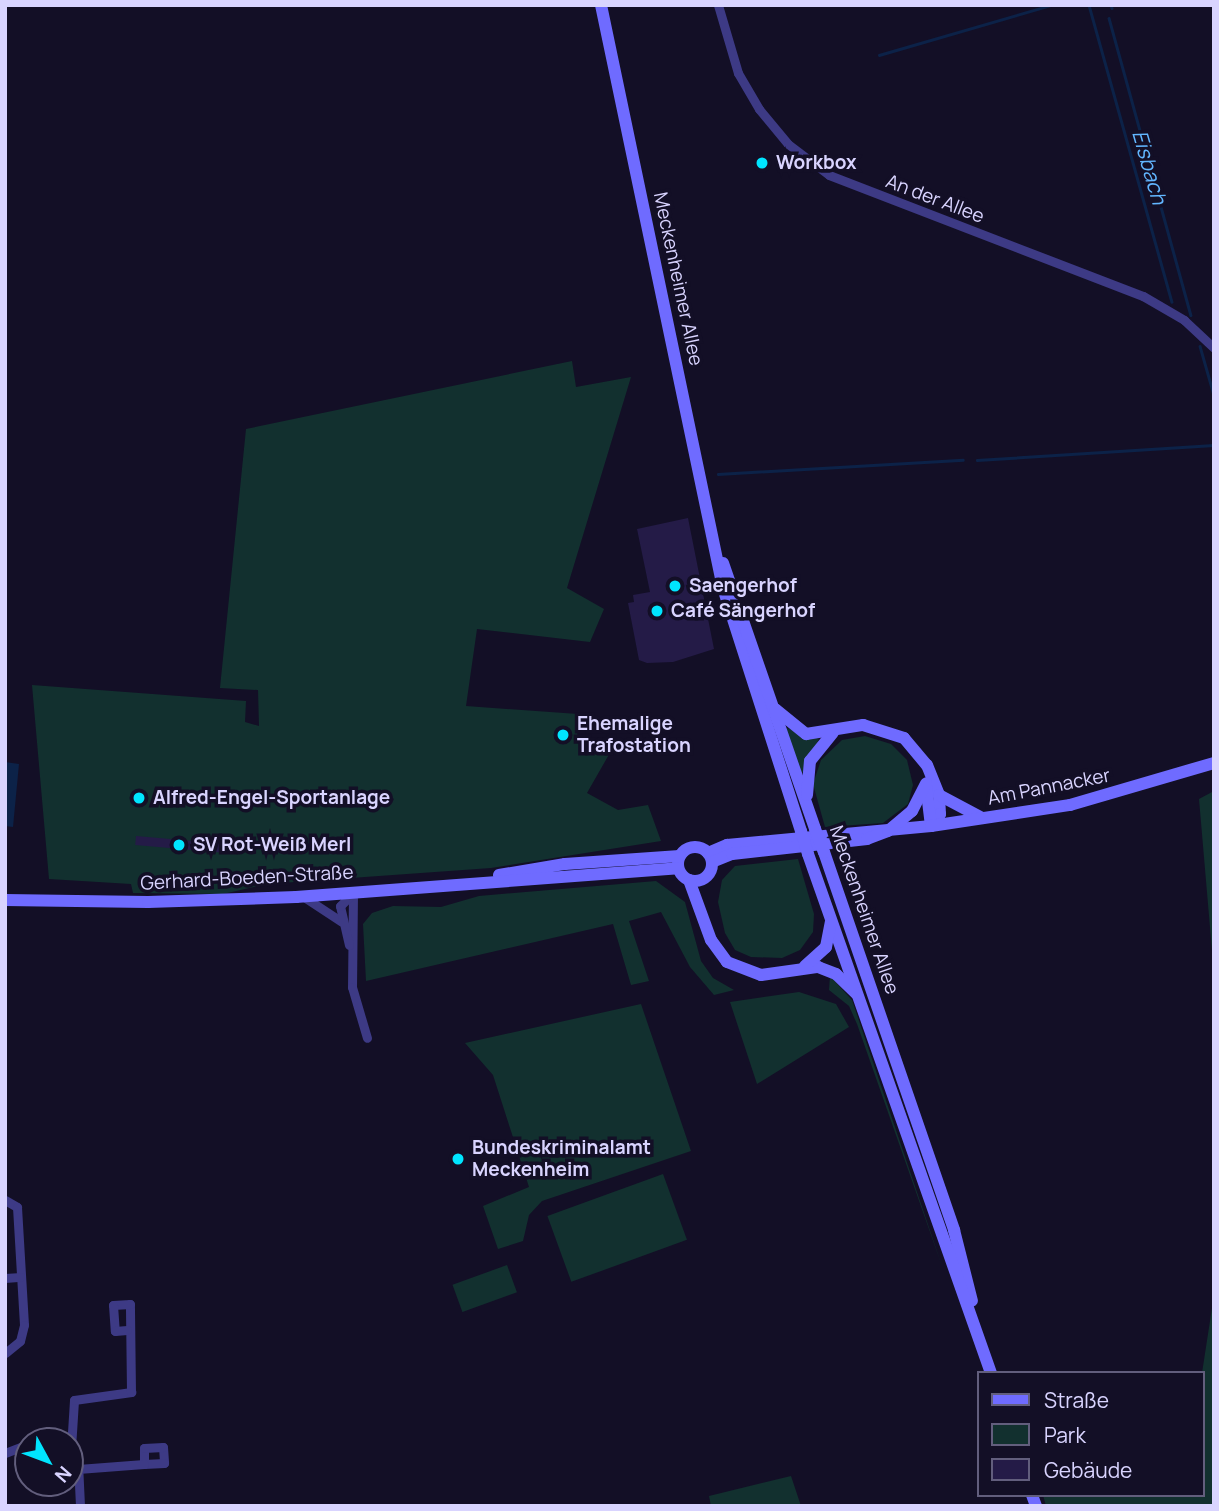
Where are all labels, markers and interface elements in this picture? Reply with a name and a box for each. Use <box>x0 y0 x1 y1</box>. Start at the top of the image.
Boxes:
water label: Eisbach <box>1127 127 1173 207</box>
place label: Workbox <box>776 152 857 174</box>
marker: Workbox <box>754 155 770 171</box>
street label: An der Allee <box>883 170 987 228</box>
street label: Meckenheimer Allee <box>648 190 708 368</box>
place label: Saengerhof <box>689 575 797 597</box>
marker: Saengerhof <box>667 578 683 594</box>
place label: Café Sängerhof <box>671 600 815 622</box>
marker: Café Sängerhof <box>649 603 665 619</box>
place label: Ehemalige Trafostation <box>577 713 691 757</box>
marker: Ehemalige Trafostation <box>555 727 571 743</box>
street label: Am Pannacker <box>986 764 1112 810</box>
place label: Alfred-Engel-Sportanlage <box>153 787 390 809</box>
marker: Alfred-Engel-Sportanlage <box>131 790 147 806</box>
street label: Meckenheimer Allee <box>824 823 904 997</box>
place label: SV Rot-Weiß Merl <box>193 834 351 856</box>
marker: SV Rot-Weiß Merl <box>171 837 187 853</box>
street label: Gerhard-Boeden-Straße <box>140 861 354 895</box>
place label: Bundeskriminalamt Meckenheim <box>472 1137 651 1181</box>
marker: Bundeskriminalamt Meckenheim <box>450 1151 466 1167</box>
legend <box>978 1371 1205 1497</box>
text: Straße <box>1044 1386 1109 1414</box>
text: Park <box>1044 1421 1086 1449</box>
north arrow <box>14 1427 84 1497</box>
text: Gebäude <box>1044 1456 1132 1484</box>
text: N <box>49 1461 78 1488</box>

